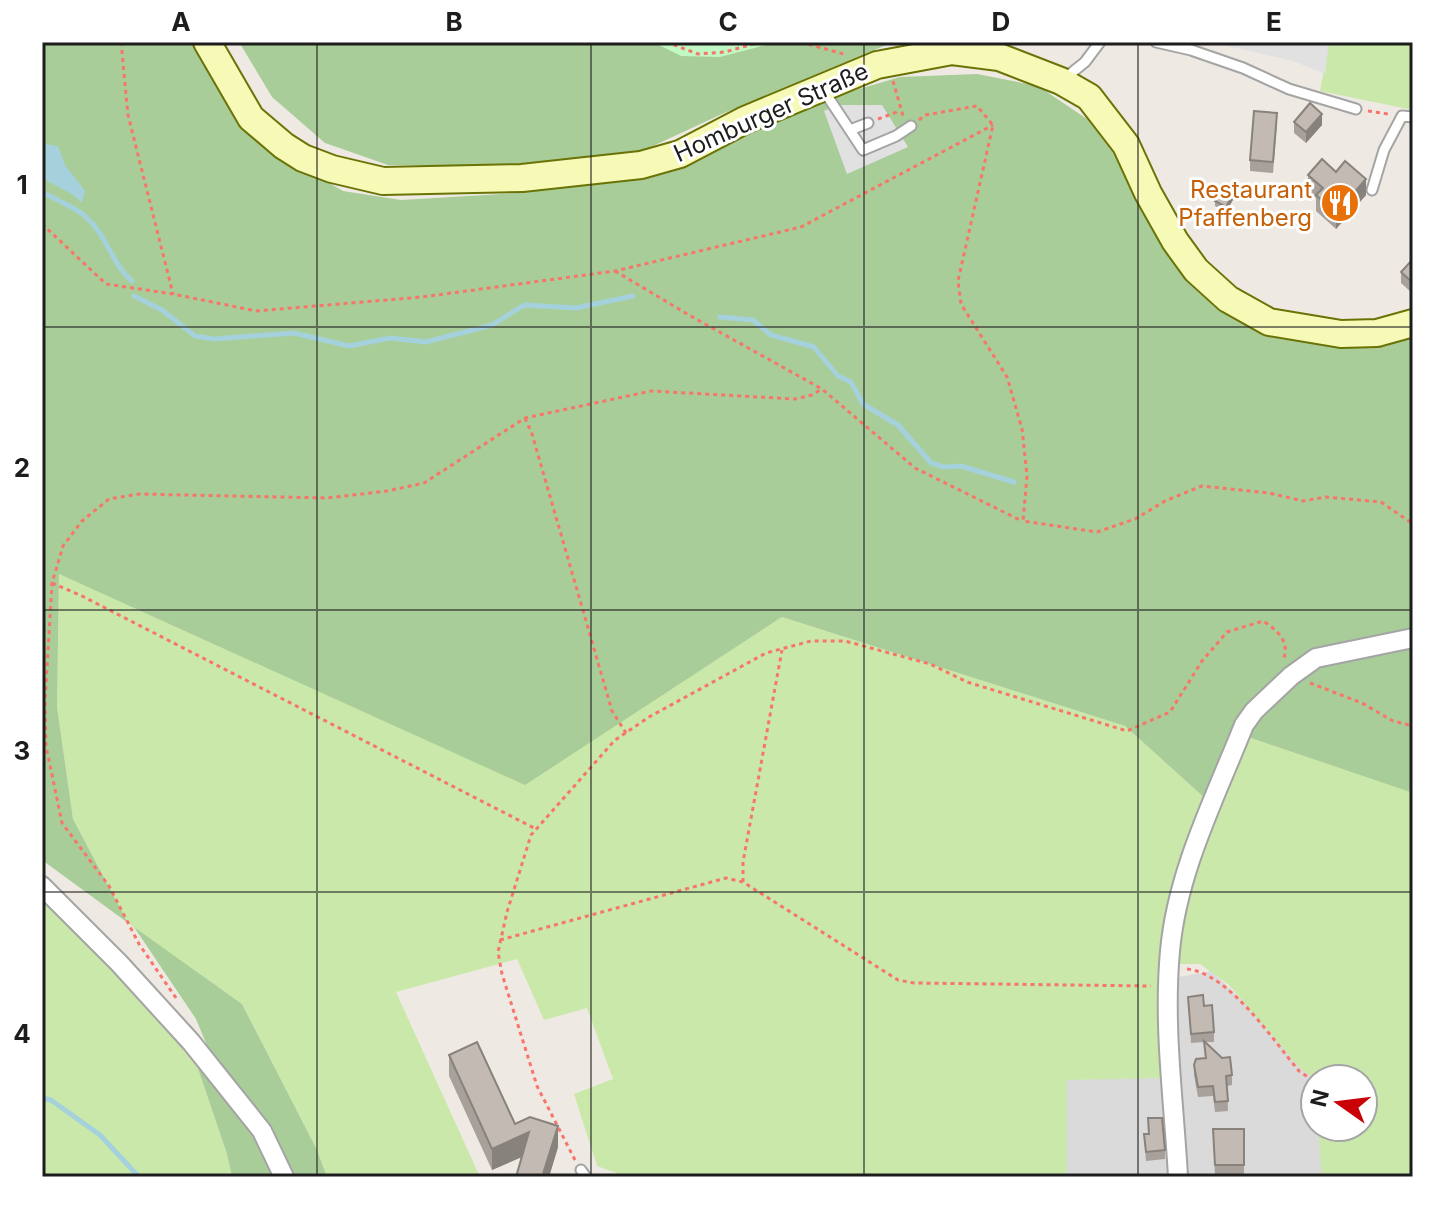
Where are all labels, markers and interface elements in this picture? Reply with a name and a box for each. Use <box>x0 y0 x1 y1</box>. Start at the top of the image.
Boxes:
text: A <box>171 6 191 37</box>
text: B <box>445 6 463 37</box>
text: C <box>718 6 738 37</box>
text: D <box>992 6 1010 37</box>
text: E <box>1266 6 1282 37</box>
street label: Homburger Straße <box>669 56 873 168</box>
text: 1 <box>16 169 28 200</box>
place label: Restaurant Pfaffenberg <box>1178 175 1312 232</box>
restaurant icon: Restaurant Pfaffenberg <box>1319 182 1361 224</box>
text: 2 <box>14 452 30 483</box>
text: 3 <box>14 735 30 766</box>
text: 4 <box>13 1018 31 1049</box>
north arrow <box>1299 1063 1379 1143</box>
text: N <box>1305 1087 1334 1109</box>

